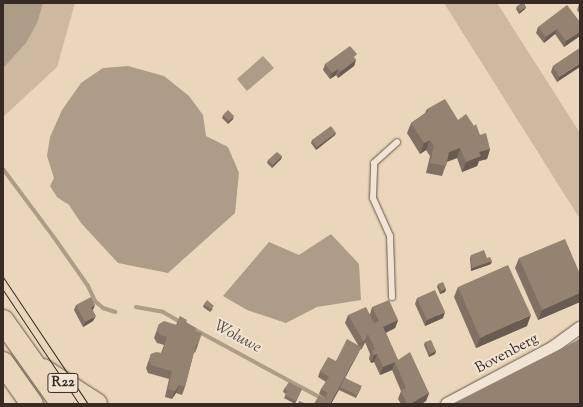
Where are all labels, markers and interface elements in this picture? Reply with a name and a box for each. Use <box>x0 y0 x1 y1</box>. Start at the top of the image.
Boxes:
water label: Woluwe <box>210 318 264 358</box>
street label: Bovenberg <box>473 330 541 378</box>
road number: R22 <box>47 371 79 395</box>

